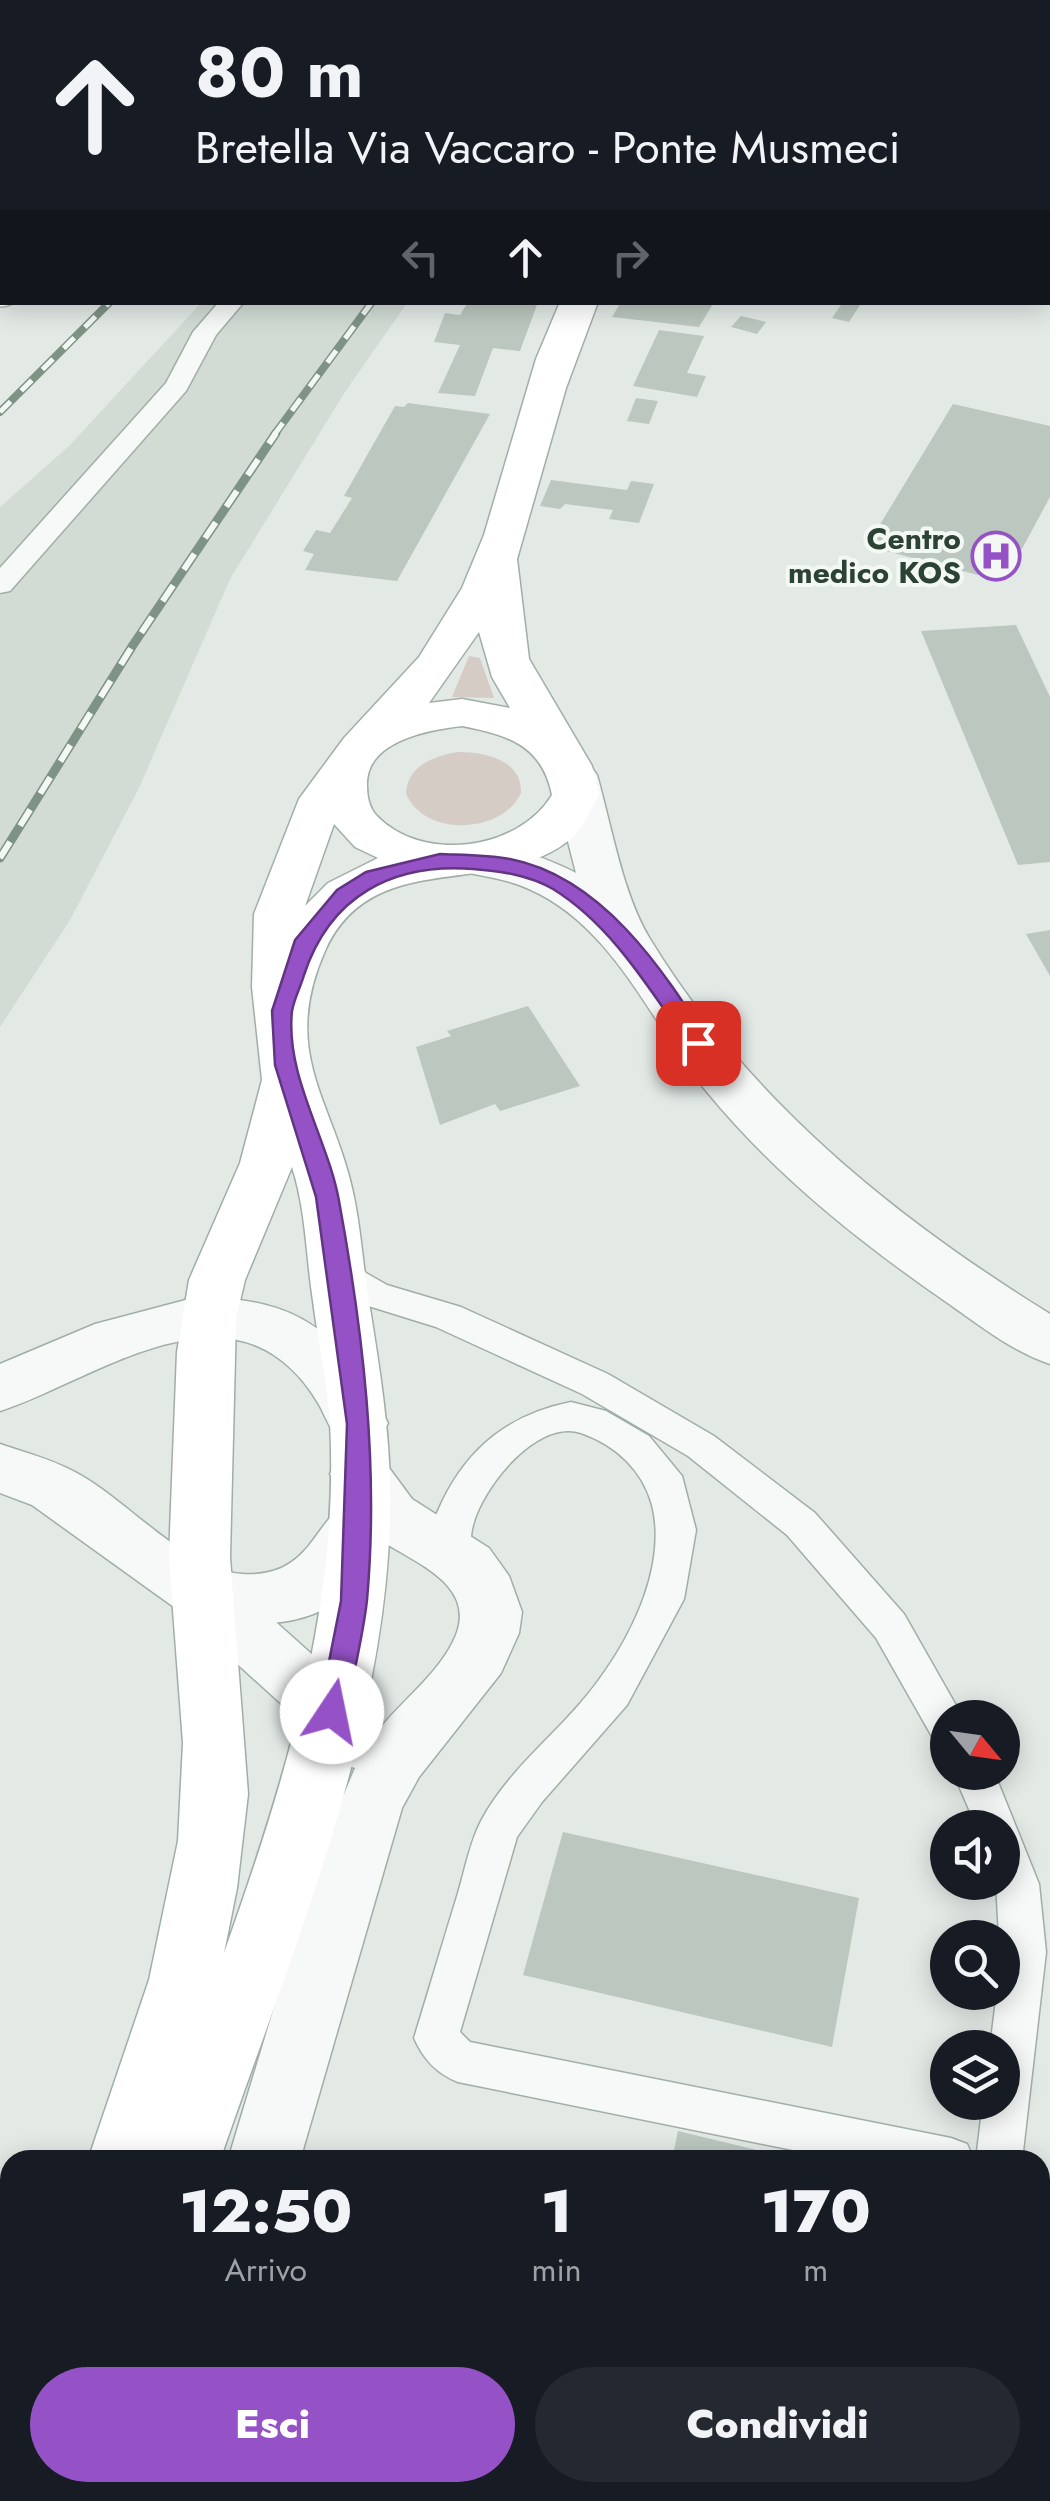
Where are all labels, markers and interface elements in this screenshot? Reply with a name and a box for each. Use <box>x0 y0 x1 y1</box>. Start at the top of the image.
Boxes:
text: 80 m <box>195 22 364 123</box>
icon: ahead <box>30 40 160 170</box>
text: Bretella Via Vaccaro - Ponte Musmeci <box>195 115 900 180</box>
icon: left <box>393 230 448 285</box>
icon: ahead <box>498 230 553 285</box>
icon: right <box>603 230 658 285</box>
place label: Centro medico KOS <box>788 517 961 594</box>
hospital icon: Centro medico KOS <box>970 530 1022 582</box>
pin <box>656 1001 741 1086</box>
icon: arrive <box>671 1016 726 1071</box>
position arrow <box>280 1660 384 1764</box>
north arrow <box>930 1700 1020 1790</box>
map controls <box>930 1700 1020 2120</box>
button: sound <box>930 1810 1020 1900</box>
button: search <box>930 1920 1020 2010</box>
button: layers <box>930 2030 1020 2120</box>
text: 12:50 <box>179 2168 352 2255</box>
text: 1 <box>541 2168 572 2255</box>
text: 170 <box>761 2168 871 2255</box>
text: Arrivo <box>225 2247 307 2293</box>
text: min <box>532 2247 582 2293</box>
text: m <box>803 2247 828 2293</box>
button: Esci <box>30 2367 515 2482</box>
button: Condividi <box>535 2367 1020 2482</box>

